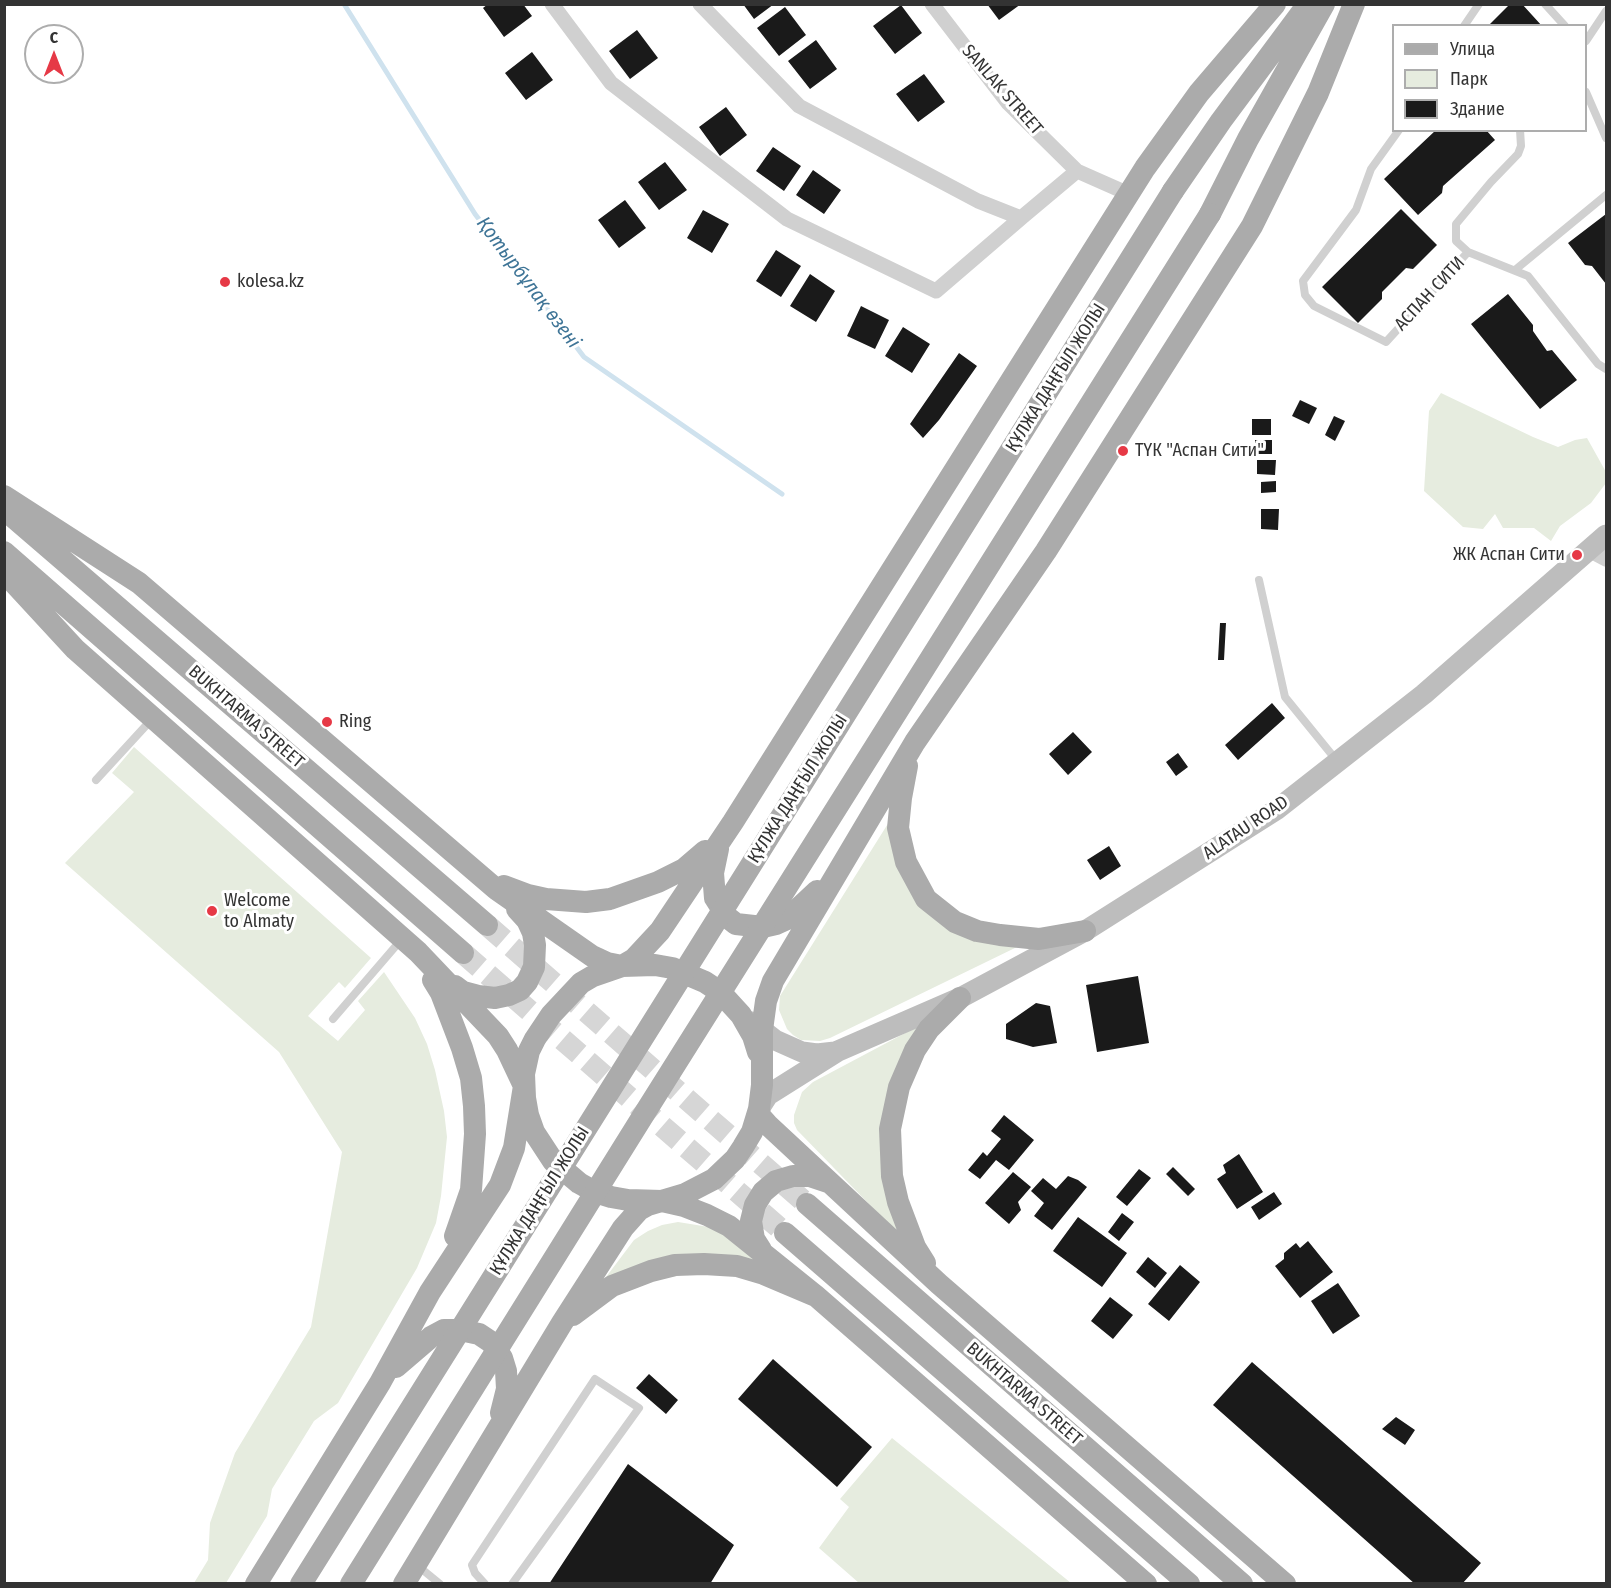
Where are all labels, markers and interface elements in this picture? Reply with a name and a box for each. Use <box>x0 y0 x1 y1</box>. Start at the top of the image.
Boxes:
north arrow <box>24 24 84 84</box>
legend <box>1392 24 1587 132</box>
text: С <box>50 28 58 47</box>
text: Улица <box>1450 38 1495 60</box>
street label: SANLAK STREET <box>957 41 1047 139</box>
text: Парк <box>1450 68 1488 90</box>
text: Здание <box>1450 98 1505 120</box>
water label: Қотырбұлақ өзені <box>471 213 585 353</box>
street label: АСПАН СИТИ <box>1390 253 1470 335</box>
place label: kolesa.kz <box>237 271 304 293</box>
marker: kolesa.kz <box>218 275 232 289</box>
street label: ҚҰЛЖА ДАҢҒЫЛ ЖОЛЫ <box>1002 300 1110 456</box>
place label: ТҮК "Аспан Сити" <box>1135 440 1264 462</box>
marker: ТҮК "Аспан Сити" <box>1116 444 1130 458</box>
place label: ЖК Аспан Сити <box>1453 544 1565 566</box>
marker: ЖК Аспан Сити <box>1570 548 1584 562</box>
street label: BUKHTARMA STREET <box>184 661 308 773</box>
place label: Ring <box>339 711 371 733</box>
street label: ҚҰЛЖА ДАҢҒЫЛ ЖОЛЫ <box>744 711 852 867</box>
marker: Ring <box>320 715 334 729</box>
street label: ALATAU ROAD <box>1199 792 1293 864</box>
place label: Welcome to Almaty <box>224 890 294 932</box>
marker: Welcome to Almaty <box>205 904 219 918</box>
street label: ҚҰЛЖА ДАҢҒЫЛ ЖОЛЫ <box>486 1123 594 1279</box>
street label: BUKHTARMA STREET <box>962 1338 1086 1450</box>

